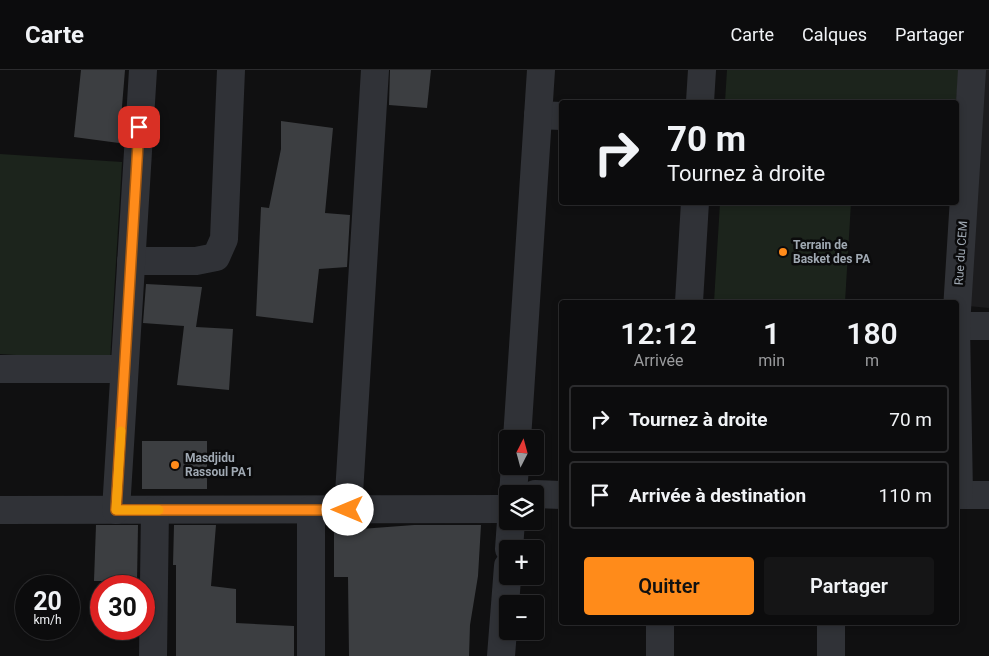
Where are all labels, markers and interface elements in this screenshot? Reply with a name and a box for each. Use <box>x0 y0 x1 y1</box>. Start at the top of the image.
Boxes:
text: Carte <box>25 21 84 49</box>
text: Carte <box>731 24 774 45</box>
text: Calques <box>802 24 867 45</box>
text: Partager <box>895 24 964 45</box>
pin <box>118 106 160 148</box>
icon: arrive <box>125 113 153 141</box>
text: 70 m <box>667 119 746 160</box>
icon: right <box>584 120 649 185</box>
text: Tournez à droite <box>667 161 825 186</box>
street label: Rue du CEM <box>952 220 970 286</box>
place label: Terrain de Basket des PA <box>793 238 871 266</box>
marker: Terrain de Basket des PA <box>777 246 789 258</box>
text: 12:12 <box>620 316 697 351</box>
text: 1 <box>763 316 780 351</box>
text: 180 <box>846 316 898 351</box>
text: Arrivée <box>634 351 684 370</box>
text: min <box>758 351 785 370</box>
text: m <box>865 351 879 370</box>
icon: right <box>586 405 614 433</box>
text: Tournez à droite <box>629 408 768 431</box>
text: 70 m <box>889 408 932 431</box>
north arrow <box>499 430 544 475</box>
map controls <box>499 430 544 640</box>
place label: Masdjidu Rassoul PA1 <box>185 451 253 479</box>
marker: Masdjidu Rassoul PA1 <box>169 459 181 471</box>
icon: arrive <box>586 481 614 509</box>
position arrow <box>321 483 373 535</box>
text: Arrivée à destination <box>629 484 806 507</box>
text: 110 m <box>879 484 932 507</box>
button: layers <box>499 485 544 530</box>
button: + <box>499 540 544 585</box>
button: Quitter <box>584 557 754 615</box>
button: Partager <box>764 557 934 615</box>
speed limit sign: 30 <box>90 575 155 640</box>
text: 20 <box>33 587 62 616</box>
button: − <box>499 595 544 640</box>
text: km/h <box>33 613 62 627</box>

